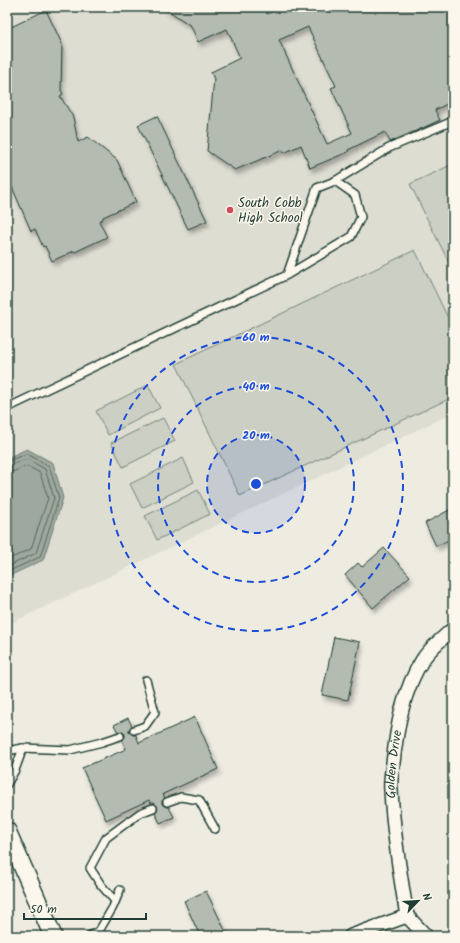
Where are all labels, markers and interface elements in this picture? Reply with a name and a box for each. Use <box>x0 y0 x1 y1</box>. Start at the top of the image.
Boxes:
place label: South Cobb High School <box>238 193 303 229</box>
marker: South Cobb High School <box>225 205 235 215</box>
text: 60 m <box>242 328 270 347</box>
text: 40 m <box>242 377 270 396</box>
text: 20 m <box>242 426 270 445</box>
centre of rings <box>249 477 263 491</box>
street label: Golden Drive <box>380 728 408 799</box>
north arrow <box>398 881 438 921</box>
text: N <box>417 890 436 904</box>
scale bar <box>24 895 146 921</box>
text: 50 m <box>30 900 57 919</box>

